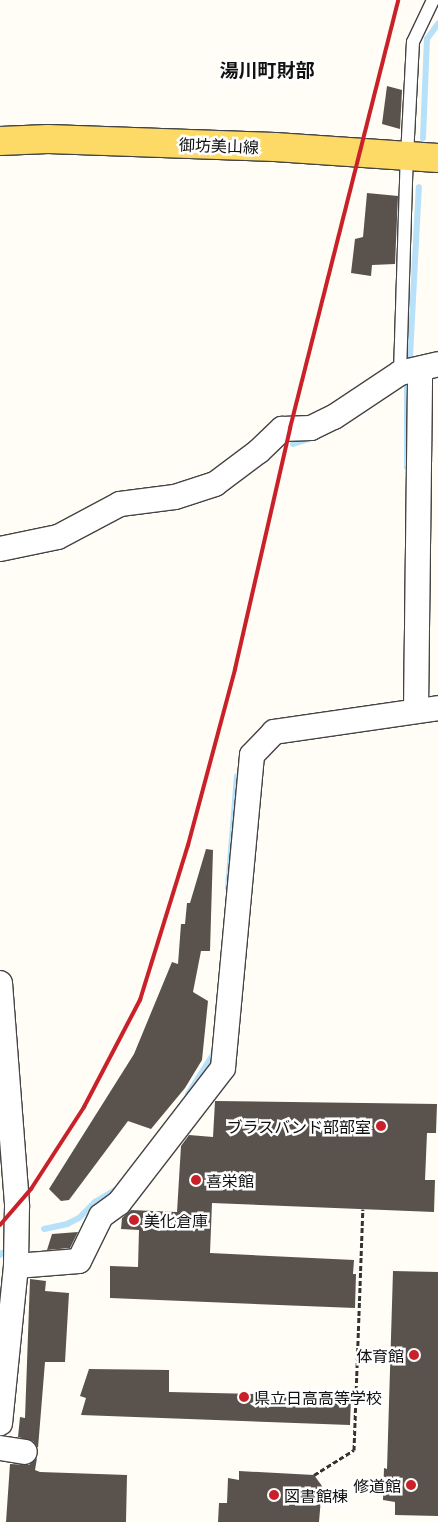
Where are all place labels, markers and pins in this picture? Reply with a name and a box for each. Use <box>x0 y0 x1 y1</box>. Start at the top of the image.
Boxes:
place label: ブラスバンド部部室 <box>227 1116 371 1136</box>
marker: ブラスバンド部部室 <box>375 1120 387 1132</box>
place label: 喜栄館 <box>206 1170 254 1190</box>
marker: 喜栄館 <box>190 1174 202 1186</box>
place label: 美化倉庫 <box>144 1210 208 1230</box>
marker: 美化倉庫 <box>128 1214 140 1226</box>
place label: 体育館 <box>356 1345 404 1365</box>
marker: 体育館 <box>408 1349 420 1361</box>
place label: 県立日高高等学校 <box>254 1387 382 1407</box>
marker: 県立日高高等学校 <box>238 1391 250 1403</box>
place label: 修道館 <box>353 1475 401 1495</box>
marker: 修道館 <box>405 1479 417 1491</box>
place label: 図書館棟 <box>284 1485 348 1505</box>
marker: 図書館棟 <box>268 1489 280 1501</box>

